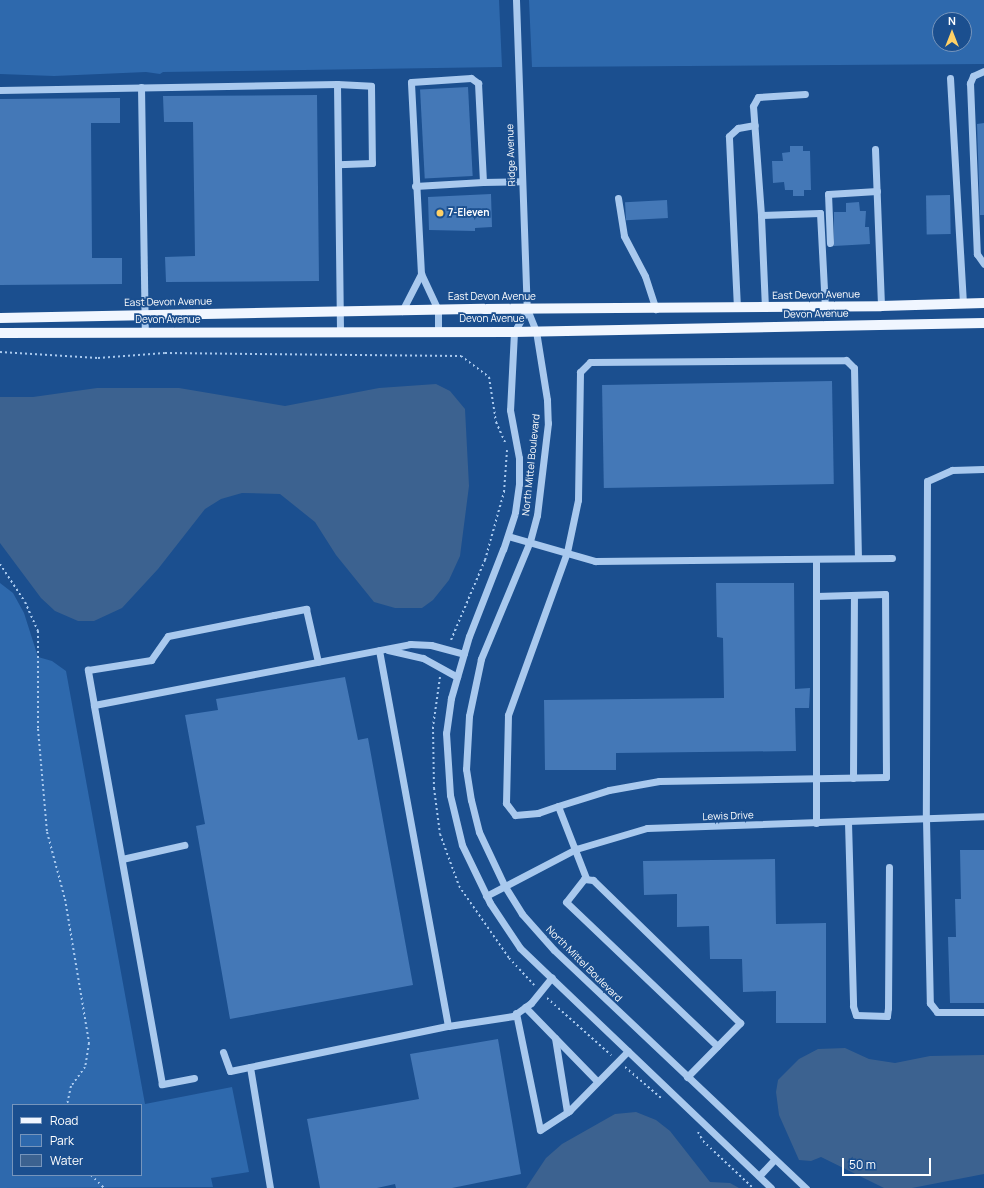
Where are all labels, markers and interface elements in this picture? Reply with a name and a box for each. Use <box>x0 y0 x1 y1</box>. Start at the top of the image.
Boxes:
north arrow <box>932 12 972 52</box>
text: N <box>948 13 956 28</box>
street label: Ridge Avenue <box>504 124 518 186</box>
place label: 7-Eleven <box>448 207 489 219</box>
marker: 7-Eleven <box>435 208 445 218</box>
street label: East Devon Avenue <box>772 288 860 302</box>
street label: East Devon Avenue <box>448 291 536 303</box>
street label: East Devon Avenue <box>124 295 212 309</box>
street label: Devon Avenue <box>783 307 849 321</box>
street label: Devon Avenue <box>459 313 525 325</box>
street label: Devon Avenue <box>135 314 201 326</box>
street label: North Mittel Boulevard <box>520 413 542 517</box>
street label: Lewis Drive <box>702 809 754 823</box>
street label: North Mittel Boulevard <box>544 924 624 1004</box>
legend <box>12 1104 142 1176</box>
text: Road <box>50 1112 78 1129</box>
text: Park <box>50 1132 74 1149</box>
scale bar <box>844 1150 933 1176</box>
text: Water <box>50 1152 83 1169</box>
text: 50 m <box>849 1156 876 1173</box>

